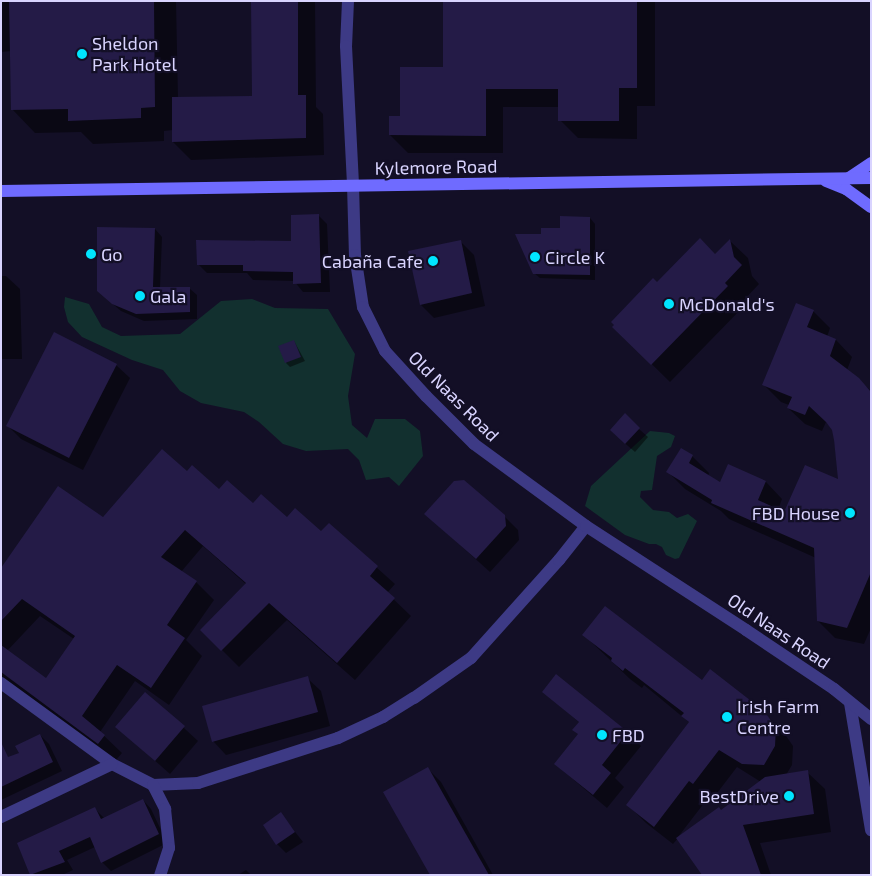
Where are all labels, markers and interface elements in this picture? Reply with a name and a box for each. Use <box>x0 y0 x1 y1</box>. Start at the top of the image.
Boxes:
place label: Sheldon Park Hotel <box>92 33 177 76</box>
marker: Sheldon Park Hotel <box>76 48 88 60</box>
street label: Kylemore Road <box>374 155 498 179</box>
place label: Go <box>101 243 123 265</box>
place label: Circle K <box>545 246 605 268</box>
marker: Go <box>85 248 97 260</box>
place label: Cabaña Cafe <box>322 250 423 272</box>
marker: Circle K <box>529 251 541 263</box>
marker: Cabaña Cafe <box>427 255 439 267</box>
place label: Gala <box>150 285 186 307</box>
marker: Gala <box>134 290 146 302</box>
place label: McDonald's <box>679 293 775 315</box>
marker: McDonald's <box>663 298 675 310</box>
street label: Old Naas Road <box>404 346 504 446</box>
place label: FBD House <box>752 502 840 524</box>
marker: FBD House <box>844 507 856 519</box>
street label: Old Naas Road <box>724 589 834 673</box>
place label: Irish Farm Centre <box>737 696 819 739</box>
marker: Irish Farm Centre <box>721 711 733 723</box>
place label: FBD <box>612 724 645 746</box>
marker: FBD <box>596 729 608 741</box>
place label: BestDrive <box>699 785 779 807</box>
marker: BestDrive <box>783 790 795 802</box>

